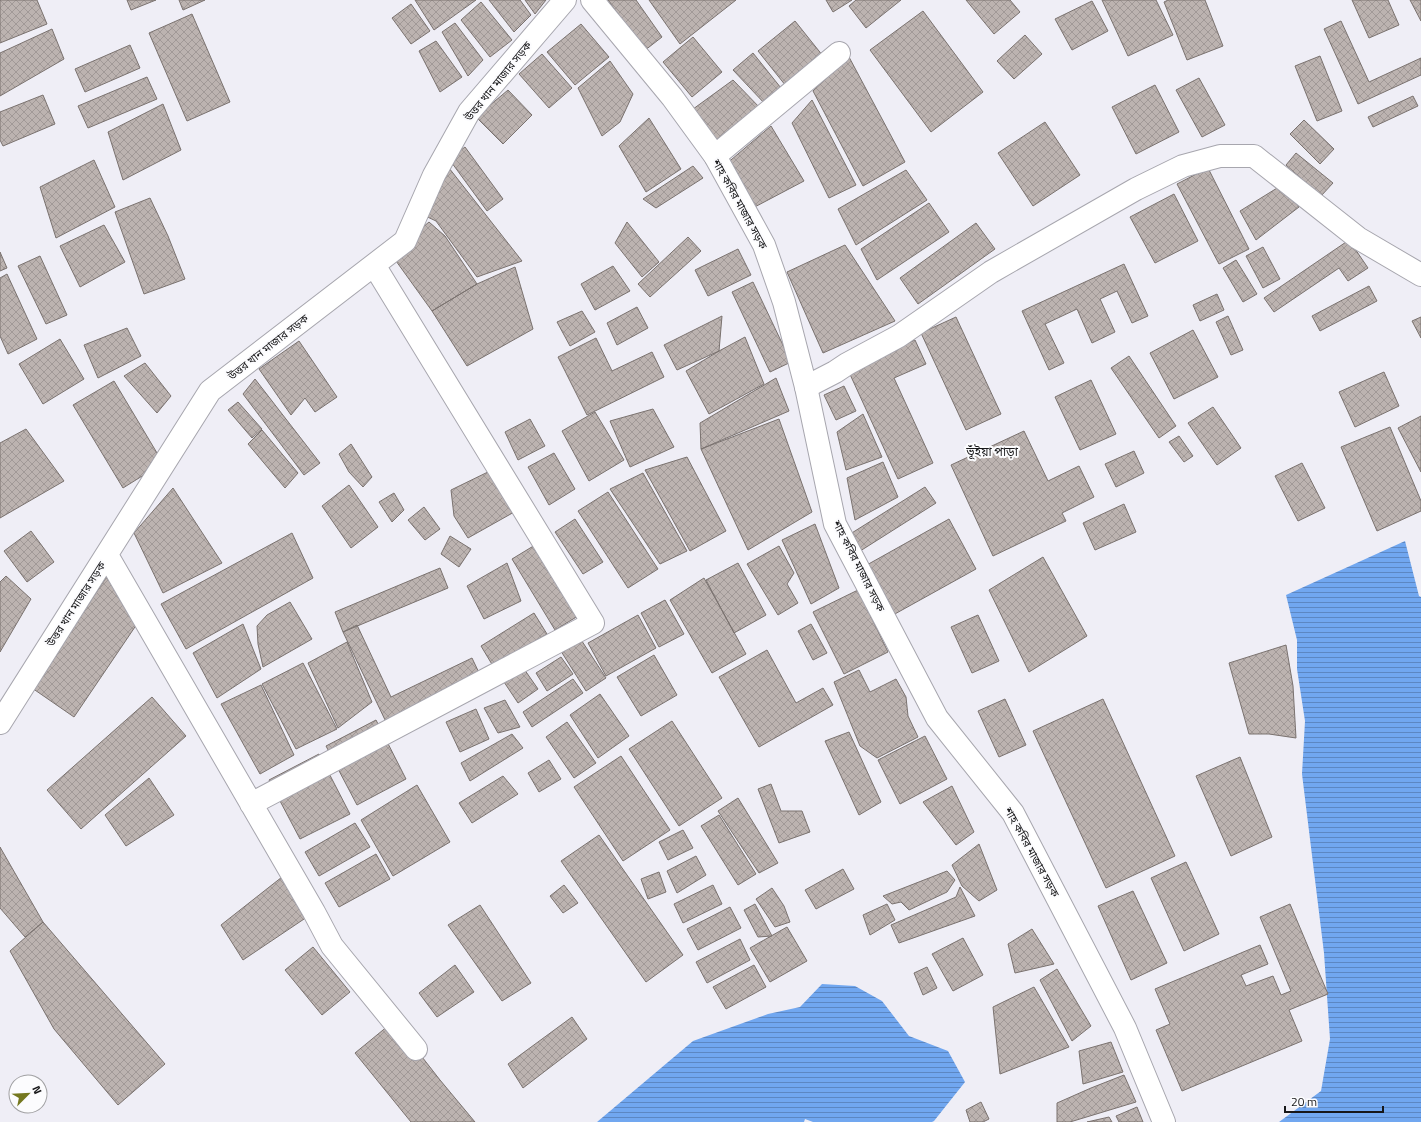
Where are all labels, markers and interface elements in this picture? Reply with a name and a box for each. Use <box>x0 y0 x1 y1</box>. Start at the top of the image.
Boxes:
street label: উত্তর খান মাজার সড়ক <box>460 38 535 125</box>
street label: শাহ কবির মাজার সড়ক <box>708 155 771 252</box>
street label: উত্তর খান মাজার সড়ক <box>223 310 312 384</box>
district label: ভূঁইয়া পাড়া <box>965 442 1019 461</box>
street label: শাহ কবির মাজার সড়ক <box>829 517 889 615</box>
street label: উত্তর খান মাজার সড়ক <box>42 558 110 650</box>
street label: শাহ কবির মাজার সড়ক <box>1000 803 1063 900</box>
north arrow <box>8 1074 48 1114</box>
text: N <box>28 1083 46 1097</box>
scale bar <box>1285 1088 1383 1114</box>
text: 20 m <box>1291 1092 1317 1111</box>

